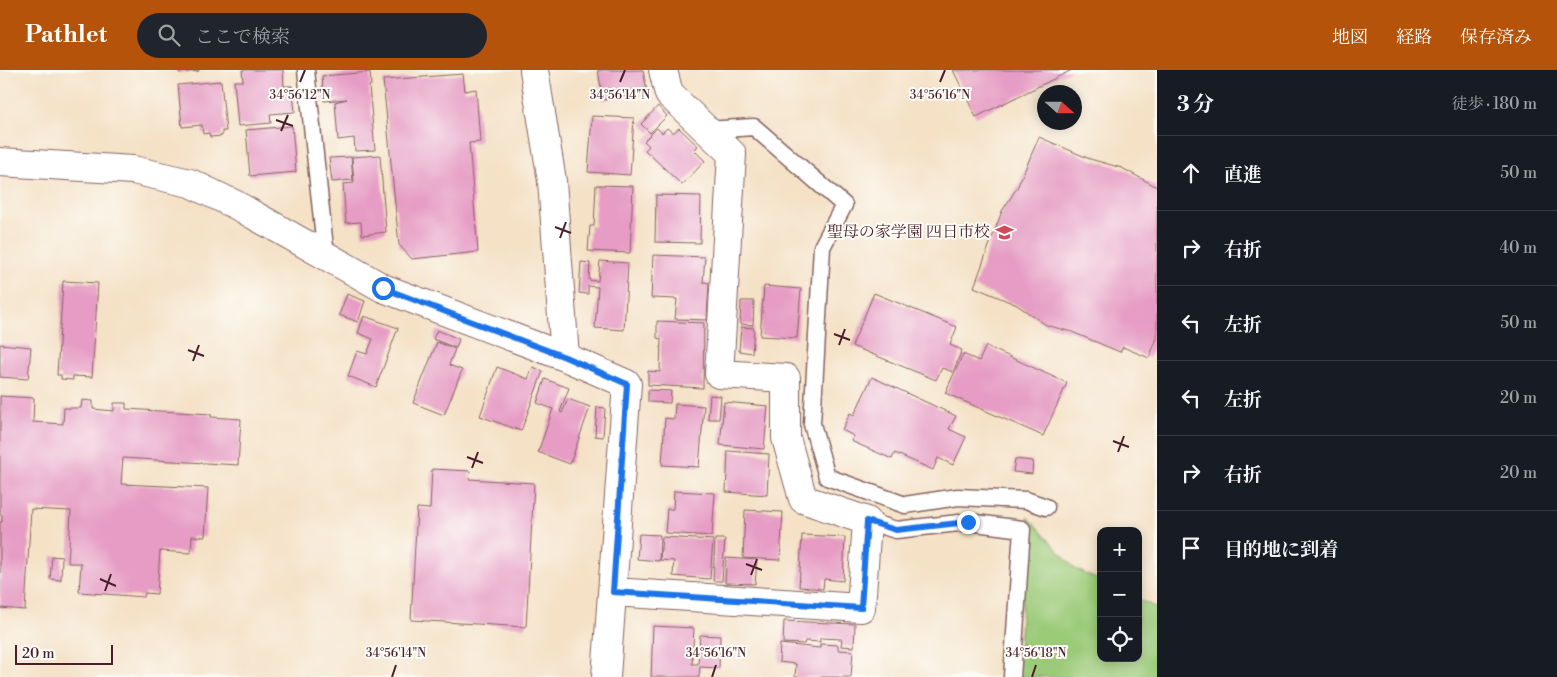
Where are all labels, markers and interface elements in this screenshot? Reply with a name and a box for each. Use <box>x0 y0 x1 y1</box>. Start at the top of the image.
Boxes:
search box <box>137 13 487 58</box>
text: Pathlet <box>25 20 107 50</box>
icon: search <box>155 21 183 49</box>
text: ここで検索 <box>195 25 290 49</box>
text: 地図 <box>1332 26 1368 49</box>
text: 経路 <box>1396 26 1432 49</box>
text: 保存済み <box>1460 26 1532 49</box>
north arrow <box>1037 85 1082 130</box>
text: 34°56'12"N <box>270 88 330 103</box>
text: 34°56'14"N <box>590 88 650 103</box>
text: 34°56'16"N <box>910 88 970 103</box>
text: 3 分 <box>1177 92 1214 118</box>
text: 徒歩 · 180 m <box>1451 94 1537 114</box>
icon: ahead <box>1177 159 1205 187</box>
text: 直進 <box>1224 163 1262 187</box>
text: 50 m <box>1500 163 1537 183</box>
place label: 聖母の家学園 四日市校 <box>827 222 990 242</box>
school or university icon: 聖母の家学園 四日市校 <box>994 222 1014 242</box>
icon: right <box>1177 234 1205 262</box>
text: 右折 <box>1224 238 1262 262</box>
text: 40 m <box>1500 238 1537 258</box>
route start <box>372 277 395 300</box>
icon: left <box>1177 309 1205 337</box>
text: 左折 <box>1224 313 1262 337</box>
text: 50 m <box>1500 313 1537 333</box>
icon: left <box>1177 384 1205 412</box>
text: 左折 <box>1224 388 1262 412</box>
text: 20 m <box>1500 388 1537 408</box>
icon: right <box>1177 459 1205 487</box>
text: 右折 <box>1224 463 1262 487</box>
text: 20 m <box>1500 463 1537 483</box>
route end <box>957 511 980 534</box>
map controls <box>1097 527 1142 662</box>
button: + <box>1097 527 1142 572</box>
icon: arrive <box>1177 534 1205 562</box>
text: 目的地に到着 <box>1224 538 1338 562</box>
button: − <box>1097 572 1142 617</box>
button: locate <box>1097 617 1142 662</box>
scale bar <box>15 642 112 665</box>
text: 20 m <box>22 645 54 663</box>
text: 34°56'14"N <box>366 646 426 661</box>
text: 34°56'16"N <box>686 646 746 661</box>
text: 34°56'18"N <box>1006 646 1066 661</box>

